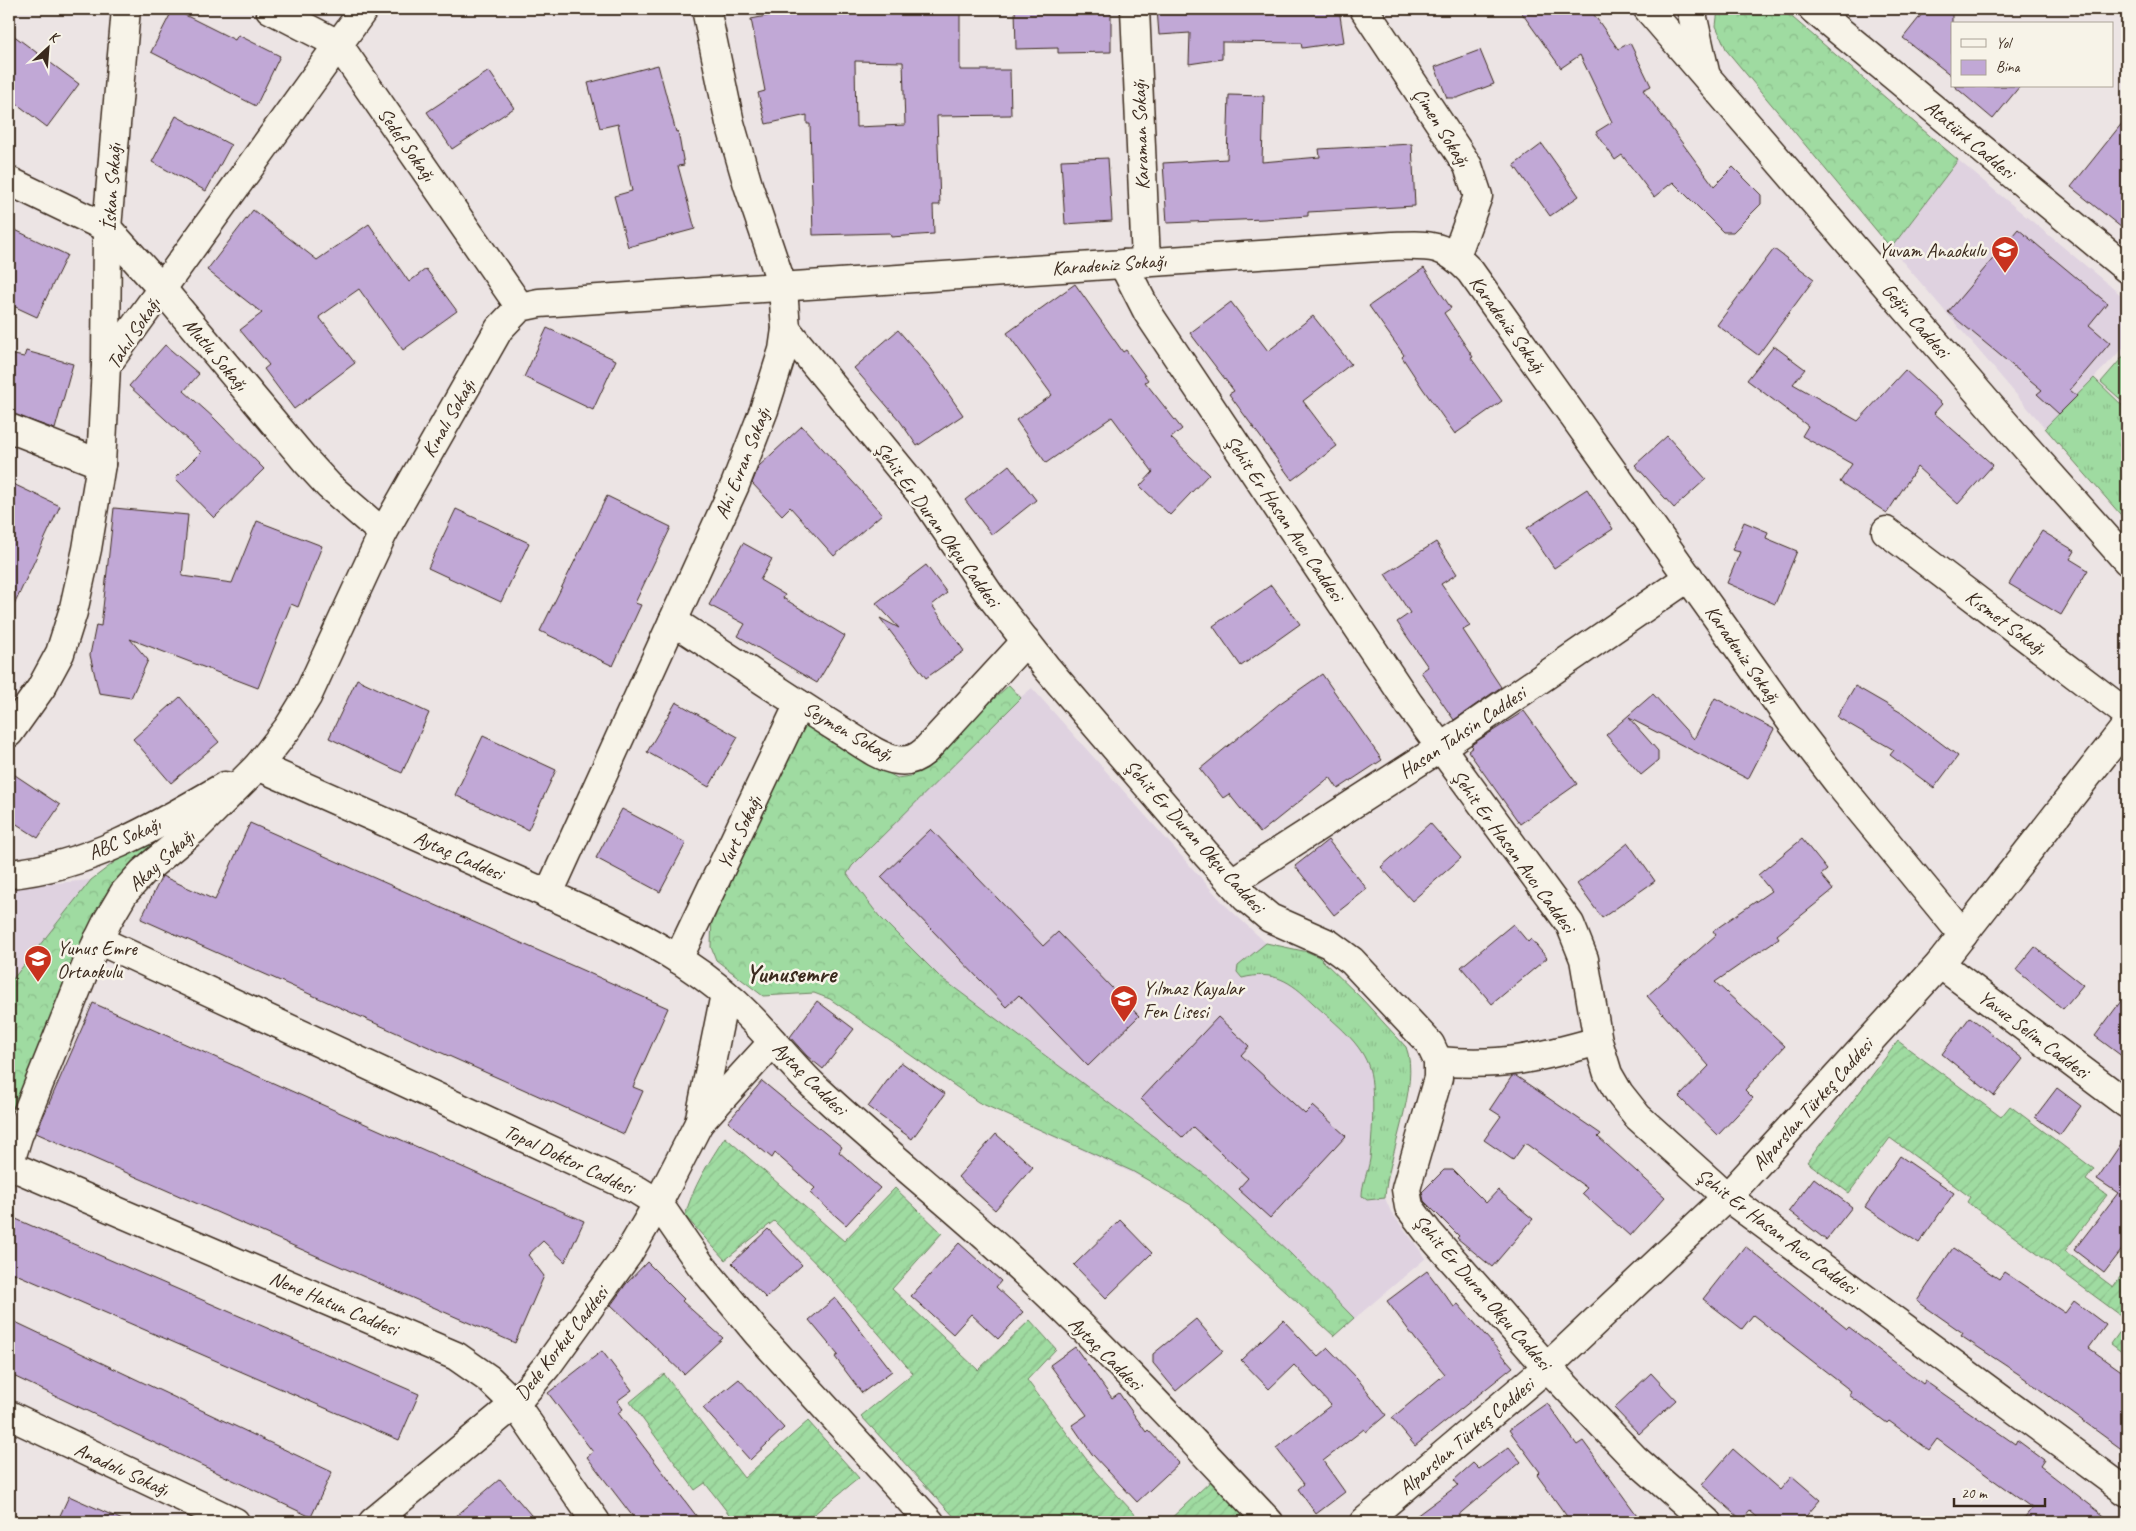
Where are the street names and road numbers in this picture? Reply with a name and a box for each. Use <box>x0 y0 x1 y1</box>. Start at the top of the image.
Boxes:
street label: Karaman Sokağı <box>1126 78 1155 190</box>
street label: Çimen Sokağı <box>1408 83 1476 173</box>
street label: Atatürk Caddesi <box>1920 95 2021 186</box>
street label: Sedef Sokağı <box>372 103 442 187</box>
street label: İskan Sokağı <box>96 141 127 232</box>
street label: Karadeniz Sokağı <box>1051 248 1168 281</box>
street label: Karadeniz Sokağı <box>1464 271 1552 379</box>
street label: Geğin Caddesi <box>1876 278 1956 365</box>
street label: Tahıl Sokağı <box>101 292 166 374</box>
street label: Mutlu Sokağı <box>178 313 254 397</box>
street label: Kınalı Sokağı <box>416 374 481 462</box>
street label: Ahi Evran Sokağı <box>709 403 777 523</box>
street label: Şehit Er Hasan Avcı Caddesi <box>1220 430 1351 608</box>
street label: Şehit Er Duran Okçu Caddesi <box>869 437 1007 614</box>
street label: Kısmet Sokağı <box>1961 584 2052 661</box>
street label: Karadeniz Sokağı <box>1700 600 1786 709</box>
street label: Hasan Tahsin Caddesi <box>1394 679 1532 784</box>
street label: Seymen Sokağı <box>799 696 898 768</box>
street label: Şehit Er Duran Okçu Caddesi <box>1119 754 1272 920</box>
street label: Şehit Er Hasan Avcı Caddesi <box>1446 765 1582 939</box>
street label: Yurt Sokağı <box>712 790 768 873</box>
street label: ABC Sokağı <box>84 811 166 866</box>
street label: Akay Sokağı <box>123 823 201 897</box>
street label: Aytaç Caddesi <box>410 825 509 887</box>
street label: Yavuz Selim Caddesi <box>1973 985 2096 1085</box>
street label: Alparslan Türkeş Caddesi <box>1746 1031 1880 1176</box>
street label: Aytaç Caddesi <box>767 1036 854 1122</box>
street label: Topal Doktor Caddesi <box>500 1119 640 1201</box>
street label: Şehit Er Hasan Avcı Caddesi <box>1691 1163 1864 1302</box>
street label: Şehit Er Duran Okçu Caddesi <box>1408 1209 1559 1377</box>
street label: Nene Hatun Caddesi <box>266 1265 404 1343</box>
street label: Dede Korkut Caddesi <box>509 1280 615 1405</box>
street label: Aytaç Caddesi <box>1063 1311 1150 1397</box>
street label: Alparslan Türkeş Caddesi <box>1393 1371 1541 1500</box>
street label: Anadolu Sokağı <box>71 1437 174 1503</box>

